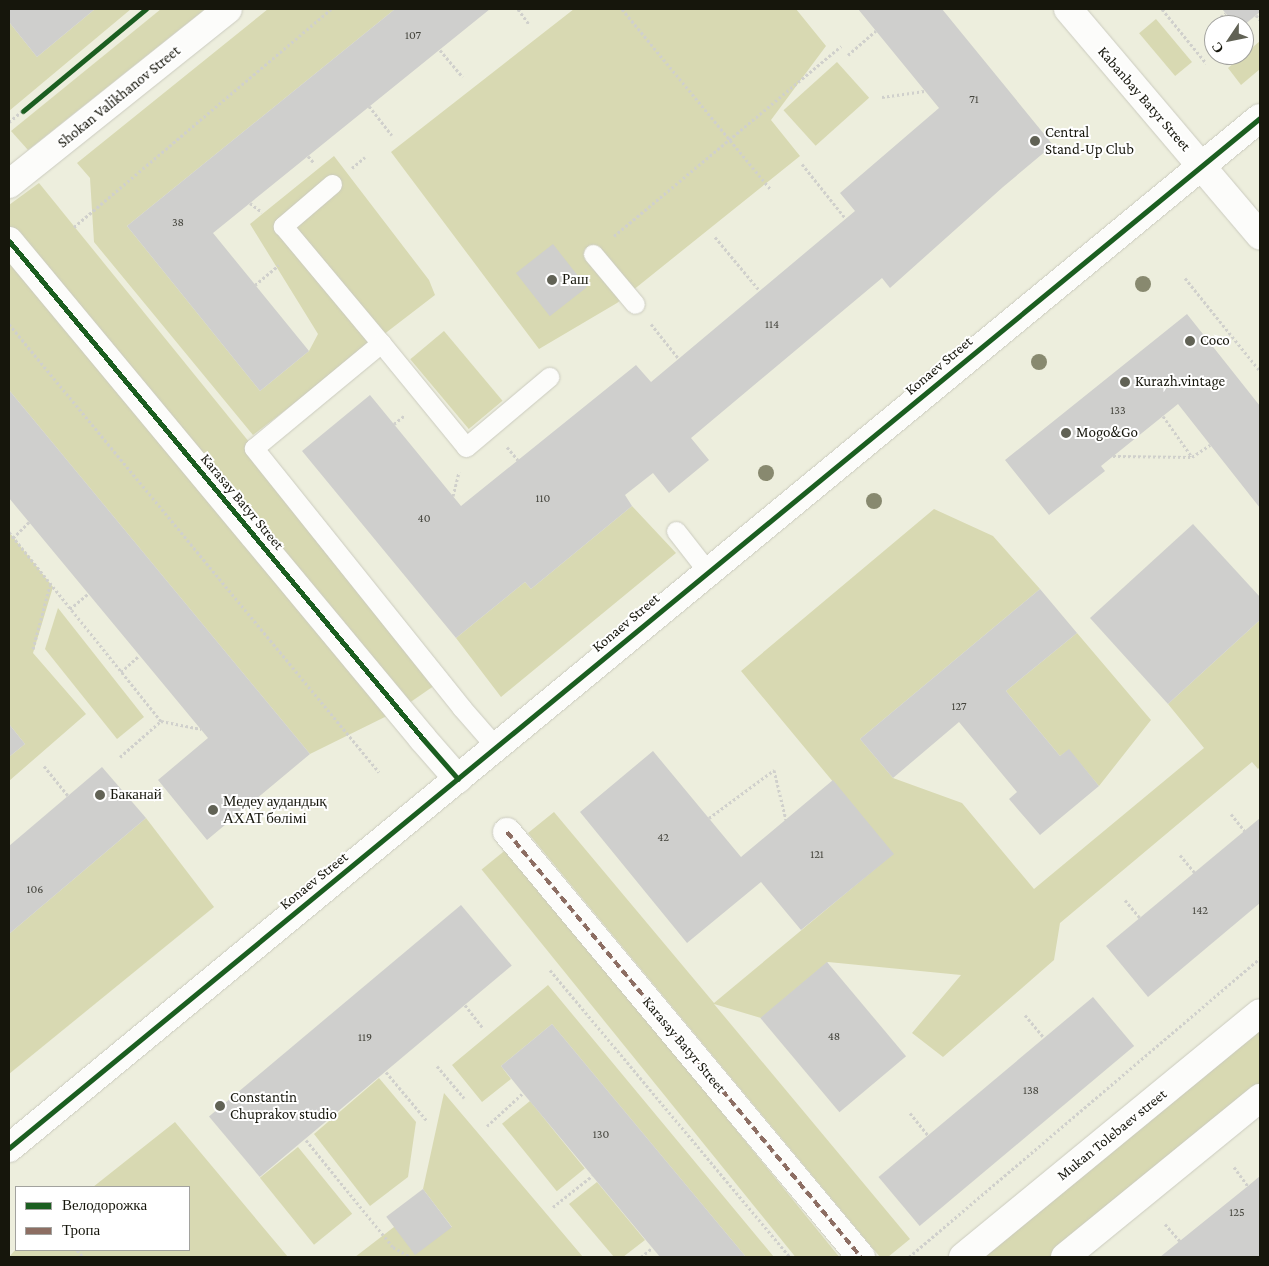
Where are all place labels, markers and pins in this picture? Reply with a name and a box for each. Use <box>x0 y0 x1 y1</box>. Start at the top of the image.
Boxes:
place label: Central Stand-Up Club <box>1045 123 1134 158</box>
marker: Central Stand-Up Club <box>1029 135 1041 147</box>
place label: Раш <box>562 271 589 289</box>
marker: Раш <box>546 274 558 286</box>
place label: Coco <box>1200 332 1230 350</box>
marker: Coco <box>1184 335 1196 347</box>
place label: Kurazh.vintage <box>1135 373 1225 391</box>
marker: Kurazh.vintage <box>1119 376 1131 388</box>
place label: Mogo&Go <box>1076 424 1138 442</box>
marker: Mogo&Go <box>1060 427 1072 439</box>
place label: Баканай <box>110 786 162 804</box>
marker: Баканай <box>94 789 106 801</box>
place label: Медеу аудандық АХАТ бөлімі <box>223 792 327 827</box>
marker: Медеу аудандық АХАТ бөлімі <box>207 804 219 816</box>
place label: Constantin Chuprakov studio <box>230 1088 337 1123</box>
marker: Constantin Chuprakov studio <box>214 1100 226 1112</box>

